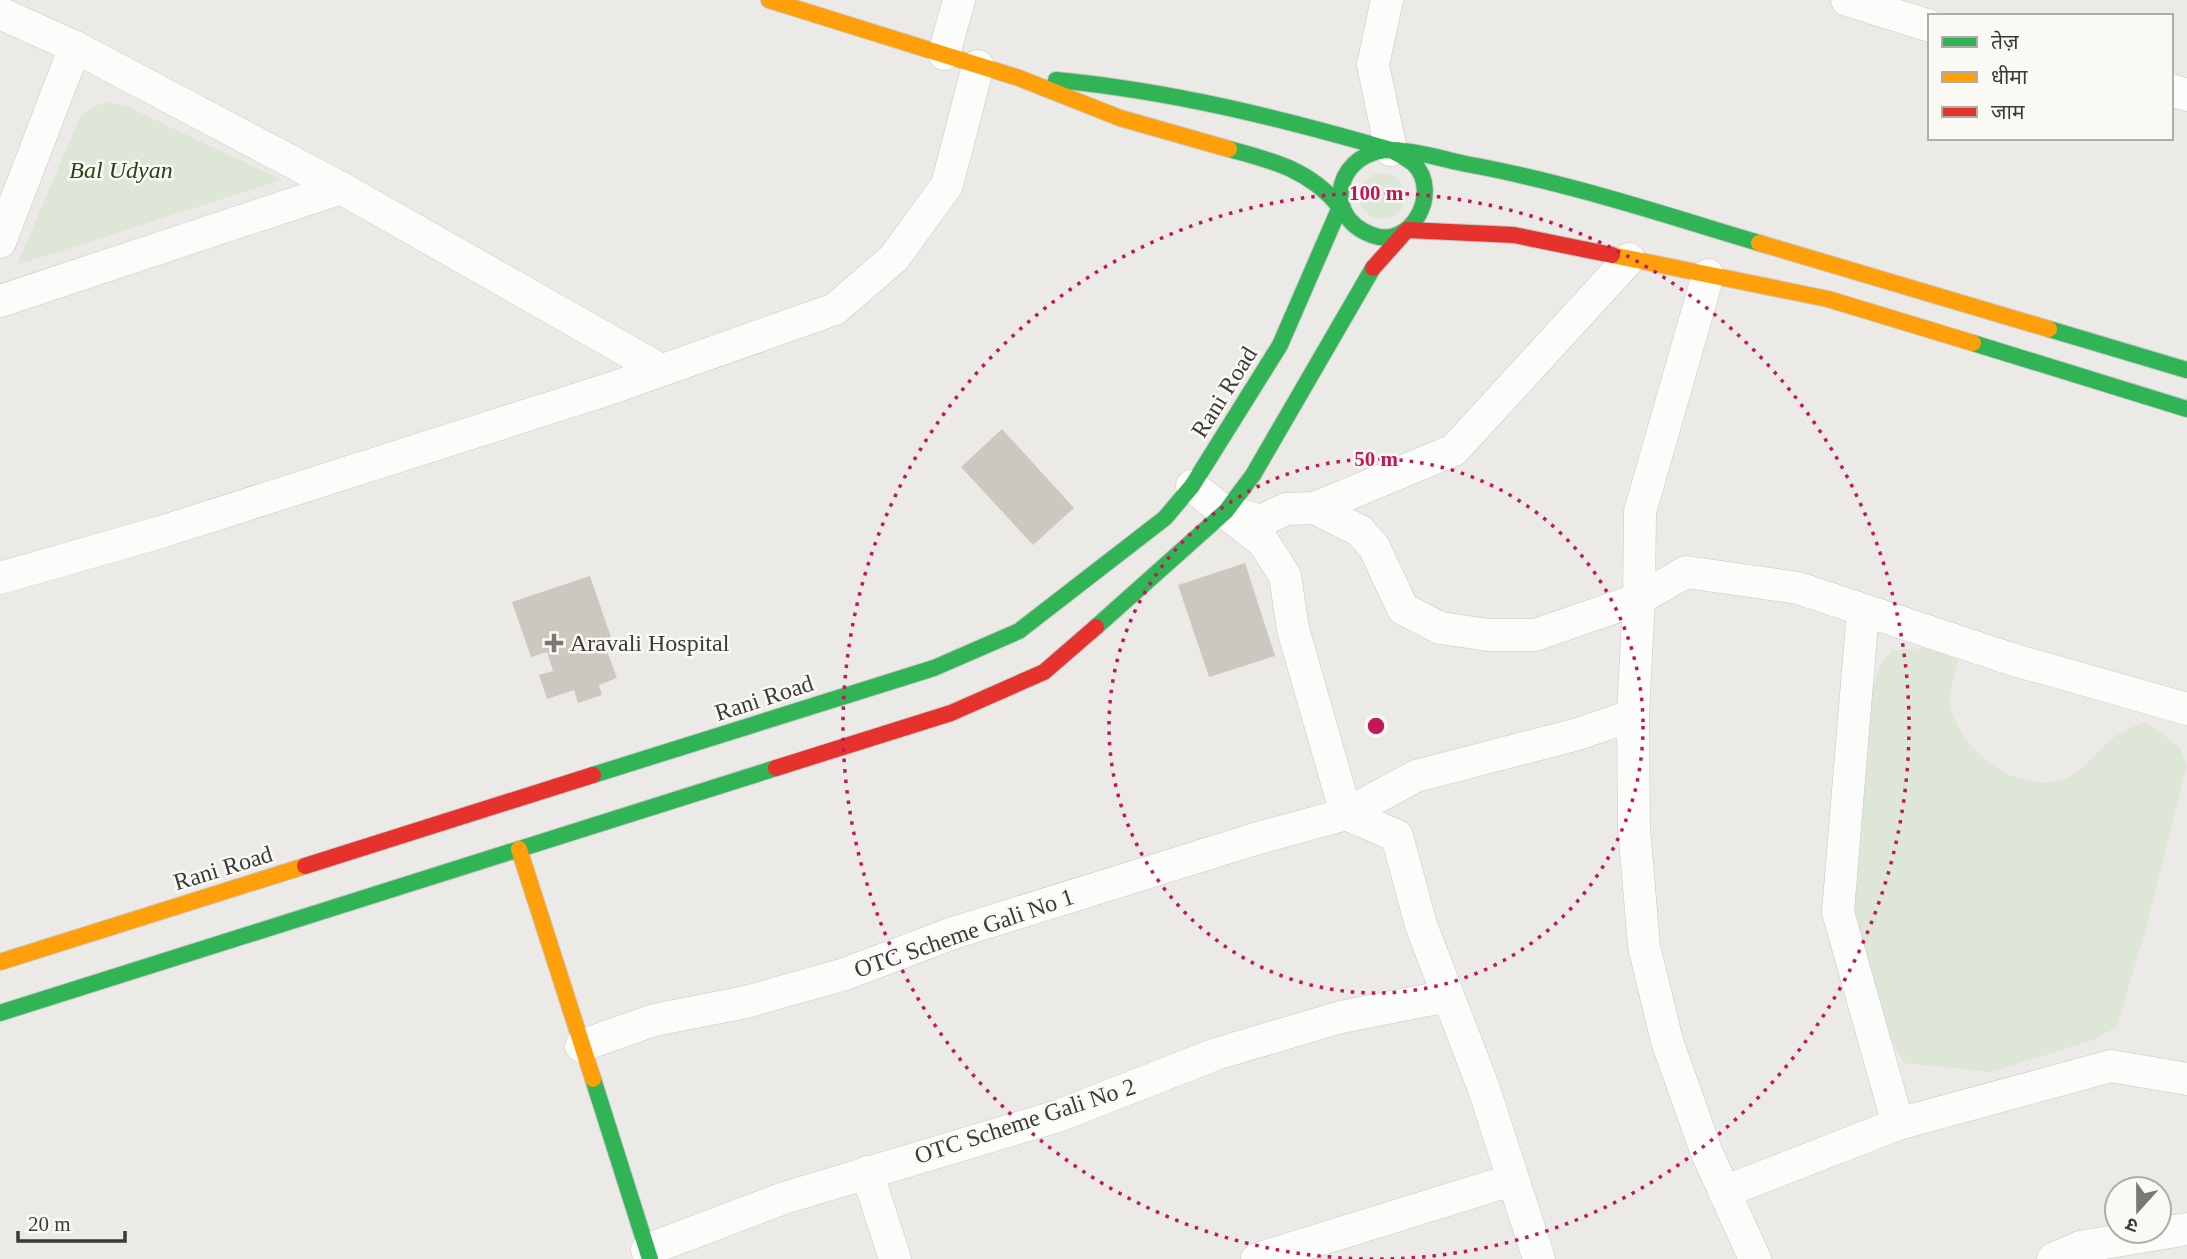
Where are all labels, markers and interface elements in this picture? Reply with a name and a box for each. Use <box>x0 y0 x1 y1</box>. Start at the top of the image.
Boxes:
legend <box>1928 14 2173 140</box>
text: तेज़ <box>1991 30 2019 54</box>
text: धीमा <box>1991 65 2028 89</box>
text: जाम <box>1991 100 2025 124</box>
park label: Bal Udyan <box>69 157 173 183</box>
text: 100 m <box>1349 181 1404 205</box>
street label: Rani Road <box>1186 342 1262 442</box>
text: 50 m <box>1354 447 1398 471</box>
place label: Aravali Hospital <box>570 630 730 656</box>
marker: Aravali Hospital <box>544 633 564 653</box>
street label: Rani Road <box>711 670 817 726</box>
centre of rings <box>1364 714 1388 738</box>
street label: Rani Road <box>170 841 276 895</box>
street label: OTC Scheme Gali No 1 <box>851 883 1077 983</box>
street label: OTC Scheme Gali No 2 <box>911 1073 1139 1169</box>
north arrow <box>2103 1175 2173 1245</box>
scale bar <box>18 1200 124 1244</box>
text: 20 m <box>28 1212 71 1236</box>
text: उ <box>2122 1213 2141 1237</box>

